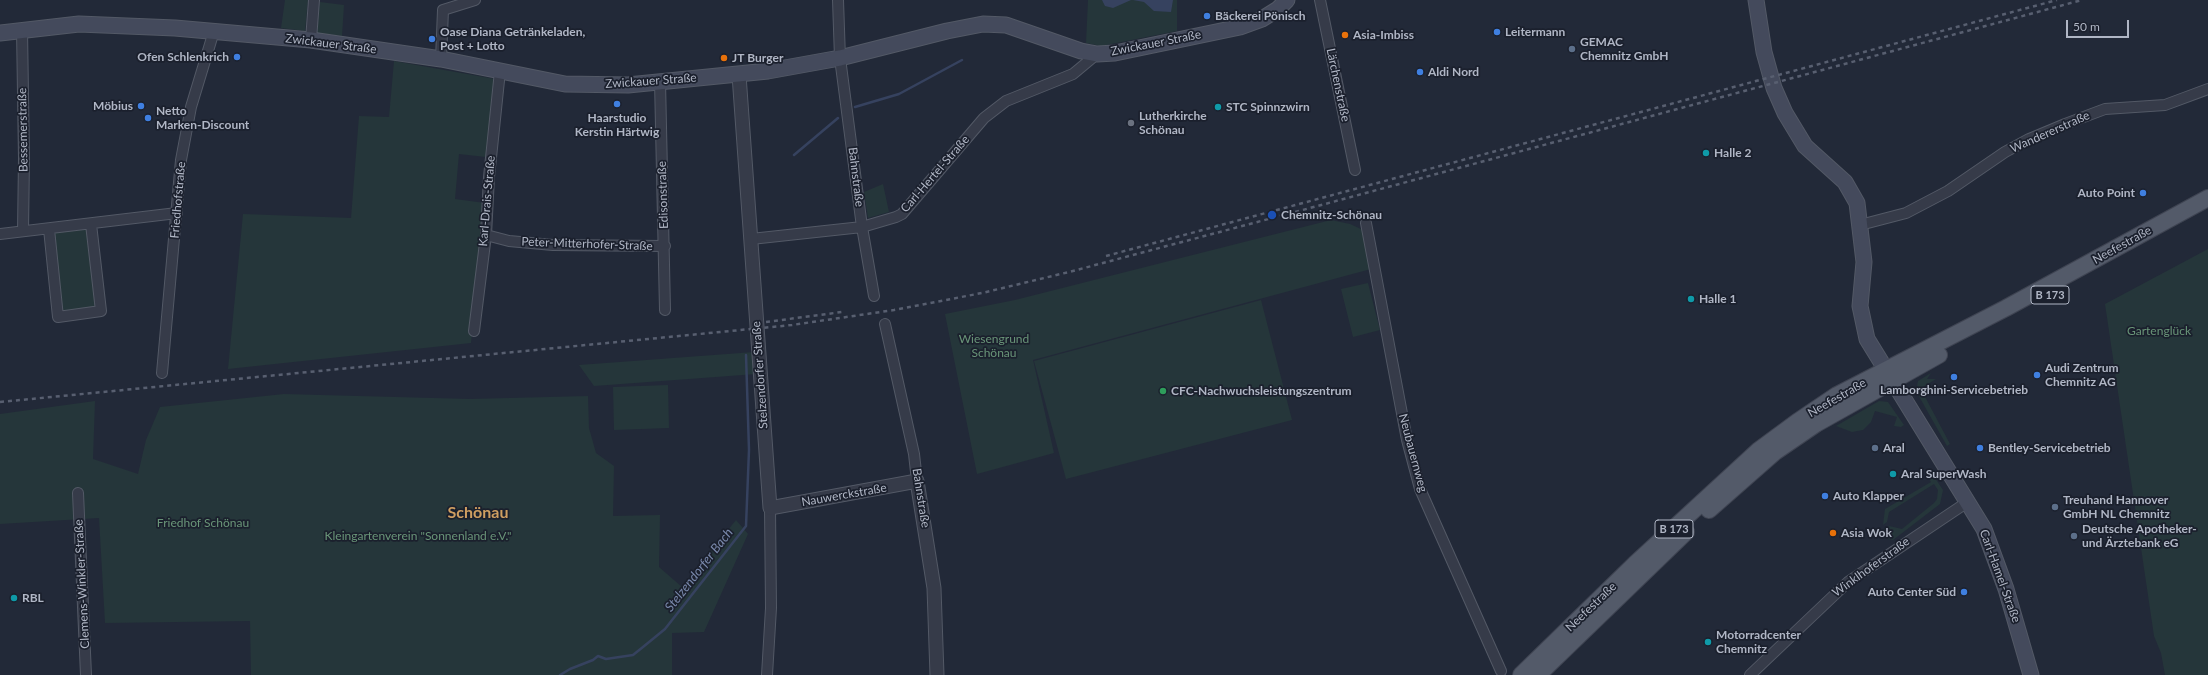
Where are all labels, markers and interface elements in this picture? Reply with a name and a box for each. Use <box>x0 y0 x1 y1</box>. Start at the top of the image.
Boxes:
place label: Bäckerei Pönisch <box>1215 9 1306 23</box>
marker: Bäckerei Pönisch <box>1202 11 1212 21</box>
scale bar <box>2068 12 2131 38</box>
text: 50 m <box>2073 19 2100 34</box>
place label: Oase Diana Getränkeladen, Post + Lotto <box>440 25 585 53</box>
place label: Leitermann <box>1505 25 1565 39</box>
street label: Zwickauer Straße <box>1110 27 1202 59</box>
marker: Leitermann <box>1492 27 1502 37</box>
place label: Asia-Imbiss <box>1353 28 1414 42</box>
marker: Asia-Imbiss <box>1340 30 1350 40</box>
street label: Zwickauer Straße <box>285 31 377 57</box>
marker: Oase Diana Getränkeladen, Post + Lotto <box>427 34 437 44</box>
place label: GEMAC Chemnitz GmbH <box>1580 35 1668 63</box>
marker: GEMAC Chemnitz GmbH <box>1567 44 1577 54</box>
street label: Lärchenstraße <box>1323 47 1353 123</box>
place label: Ofen Schlenkrich <box>137 50 229 64</box>
place label: JT Burger <box>732 51 783 65</box>
marker: Ofen Schlenkrich <box>232 52 242 62</box>
marker: JT Burger <box>719 53 729 63</box>
place label: Aldi Nord <box>1428 65 1479 79</box>
marker: Aldi Nord <box>1415 67 1425 77</box>
street label: Zwickauer Straße <box>605 71 697 91</box>
street label: Bessemerstraße <box>15 88 31 172</box>
place label: Möbius <box>93 99 133 113</box>
marker: Haarstudio Kerstin Härtwig <box>612 99 622 109</box>
place label: STC Spinnzwirn <box>1226 100 1310 114</box>
marker: Möbius <box>136 101 146 111</box>
marker: STC Spinnzwirn <box>1213 102 1223 112</box>
place label: Netto Marken-Discount <box>156 104 249 132</box>
street label: Wandererstraße <box>2008 108 2092 156</box>
place label: Lutherkirche Schönau <box>1139 109 1207 137</box>
place label: Haarstudio Kerstin Härtwig <box>575 111 659 139</box>
marker: Netto Marken-Discount <box>143 113 153 123</box>
marker: Lutherkirche Schönau <box>1126 118 1136 128</box>
street label: Carl-Hertel-Straße <box>898 133 972 215</box>
street label: Bahnstraße <box>845 146 867 208</box>
place label: Halle 2 <box>1714 146 1751 160</box>
marker: Halle 2 <box>1701 148 1711 158</box>
street label: Karl-Drais-Straße <box>476 155 498 247</box>
street label: Friedhofstraße <box>167 161 189 239</box>
street label: Edisonstraße <box>655 161 671 229</box>
place label: Auto Point <box>2078 186 2135 200</box>
marker: Auto Point <box>2138 188 2148 198</box>
place label: Chemnitz-Schönau <box>1281 208 1382 222</box>
marker: Chemnitz-Schönau <box>1266 209 1278 221</box>
street label: Neefestraße <box>2090 223 2154 267</box>
street label: Peter-Mitterhofer-Straße <box>521 235 653 253</box>
road number: B 173 <box>2031 286 2069 304</box>
place label: Halle 1 <box>1699 292 1736 306</box>
marker: Halle 1 <box>1686 294 1696 304</box>
street label: Stelzendorfer Straße <box>749 321 771 429</box>
park label: Gartenglück <box>2127 324 2191 338</box>
park label: Wiesengrund Schönau <box>959 332 1029 360</box>
place label: Audi Zentrum Chemnitz AG <box>2045 361 2119 389</box>
marker: Audi Zentrum Chemnitz AG <box>2032 370 2042 380</box>
marker: Lamborghini-Servicebetrieb <box>1949 372 1959 382</box>
street label: Neefestraße <box>1805 376 1869 420</box>
place label: Lamborghini-Servicebetrieb <box>1880 383 2028 397</box>
place label: CFC-Nachwuchsleistungszentrum <box>1171 384 1352 398</box>
marker: CFC-Nachwuchsleistungszentrum <box>1158 386 1168 396</box>
street label: Neubauernweg <box>1396 412 1430 494</box>
place label: Aral <box>1883 441 1905 455</box>
place label: Bentley-Servicebetrieb <box>1988 441 2111 455</box>
marker: Aral <box>1870 443 1880 453</box>
marker: Bentley-Servicebetrieb <box>1975 443 1985 453</box>
street label: Bahnstraße <box>909 467 933 529</box>
place label: Aral SuperWash <box>1901 467 1986 481</box>
marker: Aral SuperWash <box>1888 469 1898 479</box>
street label: Nauwerckstraße <box>800 480 888 510</box>
place label: Auto Klapper <box>1833 489 1904 503</box>
marker: Auto Klapper <box>1820 491 1830 501</box>
place label: Treuhand Hannover GmbH NL Chemnitz <box>2063 493 2170 521</box>
marker: Treuhand Hannover GmbH NL Chemnitz <box>2050 502 2060 512</box>
district label: Schönau <box>448 503 508 523</box>
park label: Friedhof Schönau <box>157 516 249 530</box>
street label: Clemens-Winkler-Straße <box>71 519 93 649</box>
road number: B 173 <box>1655 520 1693 538</box>
place label: Deutsche Apotheker- und Ärztebank eG <box>2082 522 2197 550</box>
water label: Stelzendorfer Bach <box>662 525 736 615</box>
place label: Asia Wok <box>1841 526 1892 540</box>
street label: Carl-Hamel-Straße <box>1976 527 2024 625</box>
marker: Asia Wok <box>1828 528 1838 538</box>
park label: Kleingartenverein "Sonnenland e.V." <box>325 529 511 543</box>
marker: Deutsche Apotheker- und Ärztebank eG <box>2069 531 2079 541</box>
street label: Winklhoferstraße <box>1830 534 1912 600</box>
street label: Neefestraße <box>1563 579 1619 635</box>
place label: Auto Center Süd <box>1868 585 1956 599</box>
marker: Auto Center Süd <box>1959 587 1969 597</box>
place label: RBL <box>22 591 44 605</box>
marker: RBL <box>9 593 19 603</box>
place label: Motorradcenter Chemnitz <box>1716 628 1801 656</box>
marker: Motorradcenter Chemnitz <box>1703 637 1713 647</box>

